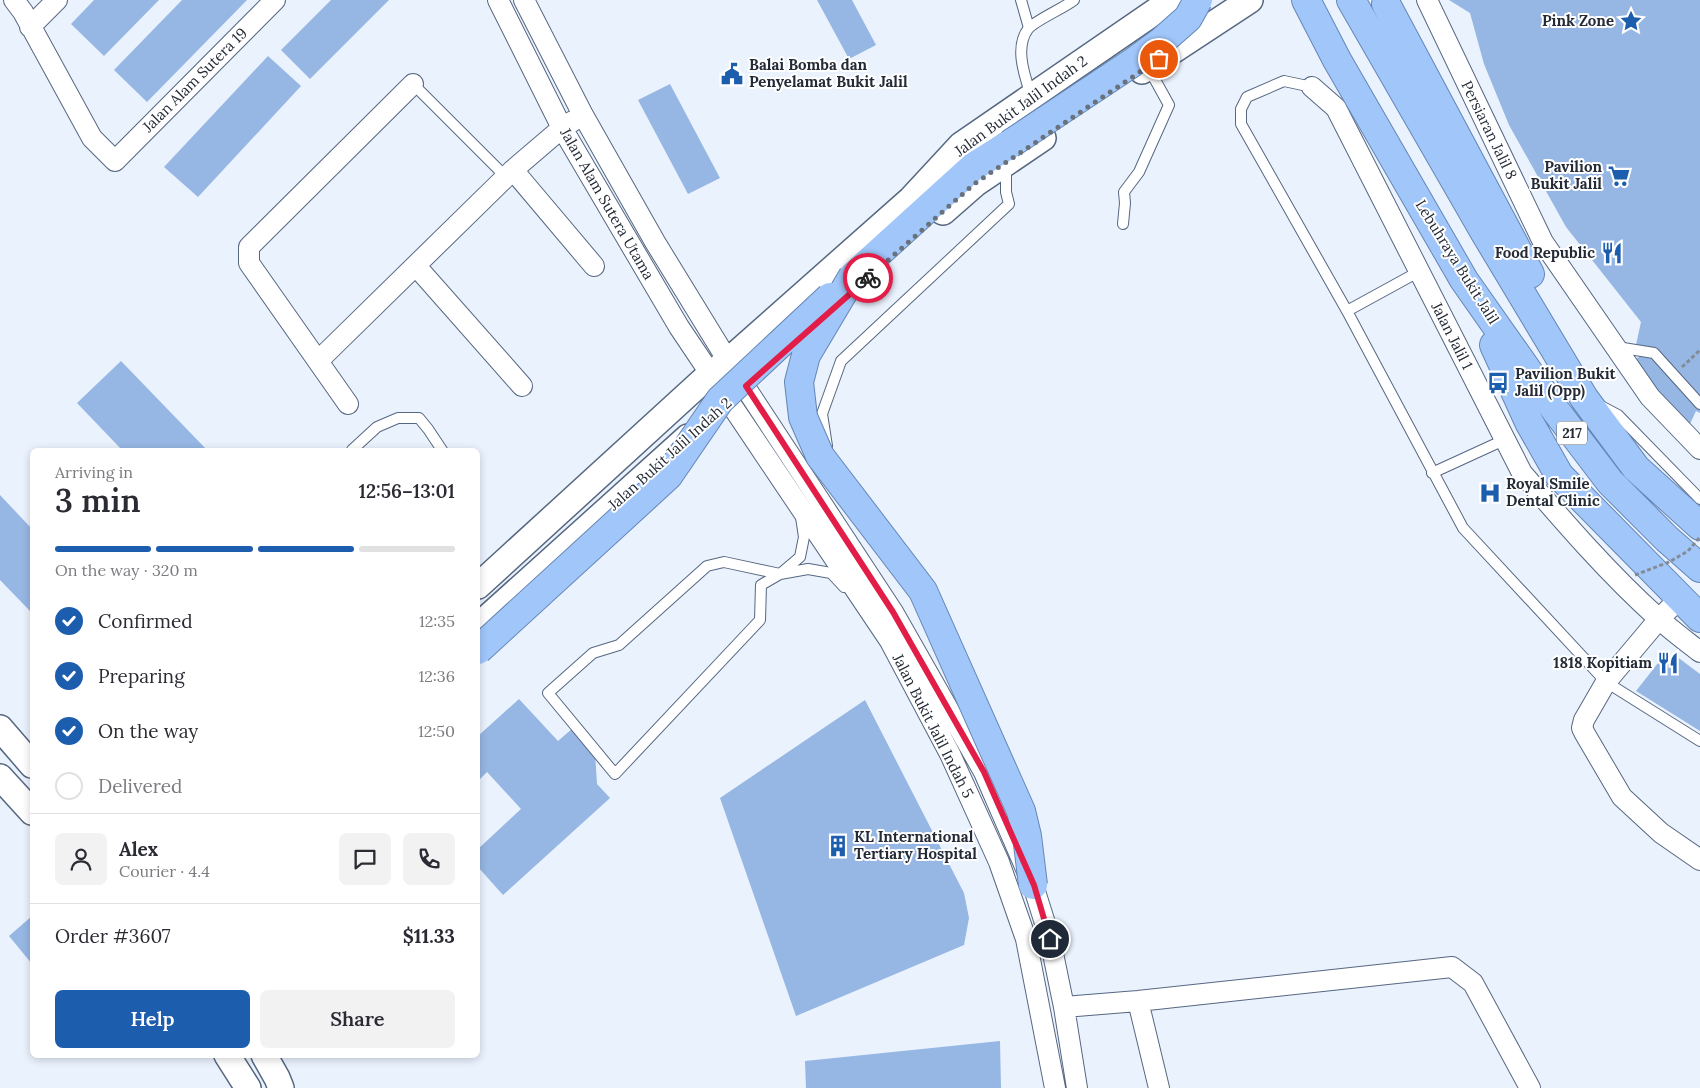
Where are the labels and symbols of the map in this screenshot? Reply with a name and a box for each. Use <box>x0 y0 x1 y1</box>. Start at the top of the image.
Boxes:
place icon: Pink Zone <box>1618 8 1644 34</box>
place label: Pink Zone <box>1542 11 1614 30</box>
street label: Jalan Alam Sutera 19 <box>138 23 251 137</box>
pin <box>1138 38 1180 80</box>
street label: Jalan Bukit Jalil Indah 2 <box>950 51 1091 161</box>
place label: Balai Bomba dan Penyelamat Bukit Jalil <box>749 55 908 91</box>
public building icon: Balai Bomba dan Penyelamat Bukit Jalil <box>719 61 745 87</box>
street label: Persiaran Jalil 8 <box>1457 77 1522 182</box>
street label: Jalan Alam Sutera Utama <box>556 124 659 283</box>
place label: Pavilion Bukit Jalil <box>1531 157 1602 193</box>
supermarket icon: Pavilion Bukit Jalil <box>1606 163 1632 189</box>
street label: Lebuhraya Bukit Jalil <box>1411 196 1503 327</box>
restaurant icon: Food Republic <box>1599 240 1625 266</box>
place label: Food Republic <box>1495 243 1595 262</box>
courier <box>843 253 893 303</box>
street label: Jalan Jalil 1 <box>1427 298 1477 373</box>
place label: Pavilion Bukit Jalil (Opp) <box>1515 364 1617 401</box>
bus stop icon: Pavilion Bukit Jalil (Opp) <box>1485 370 1511 396</box>
street label: Jalan Bukit Jalil Indah 2 <box>603 393 735 515</box>
road number: 217 <box>1557 422 1587 444</box>
place label: Royal Smile Dental Clinic <box>1506 474 1600 510</box>
hospital icon: Royal Smile Dental Clinic <box>1477 480 1503 506</box>
street label: Jalan Bukit Jalil Indah 5 <box>888 649 978 801</box>
restaurant icon: 1818 Kopitiam <box>1655 650 1681 676</box>
place label: 1818 Kopitiam <box>1553 653 1652 672</box>
place label: KL International Tertiary Hospital <box>854 827 977 863</box>
building icon: KL International Tertiary Hospital <box>825 833 851 859</box>
pin <box>1029 918 1071 960</box>

